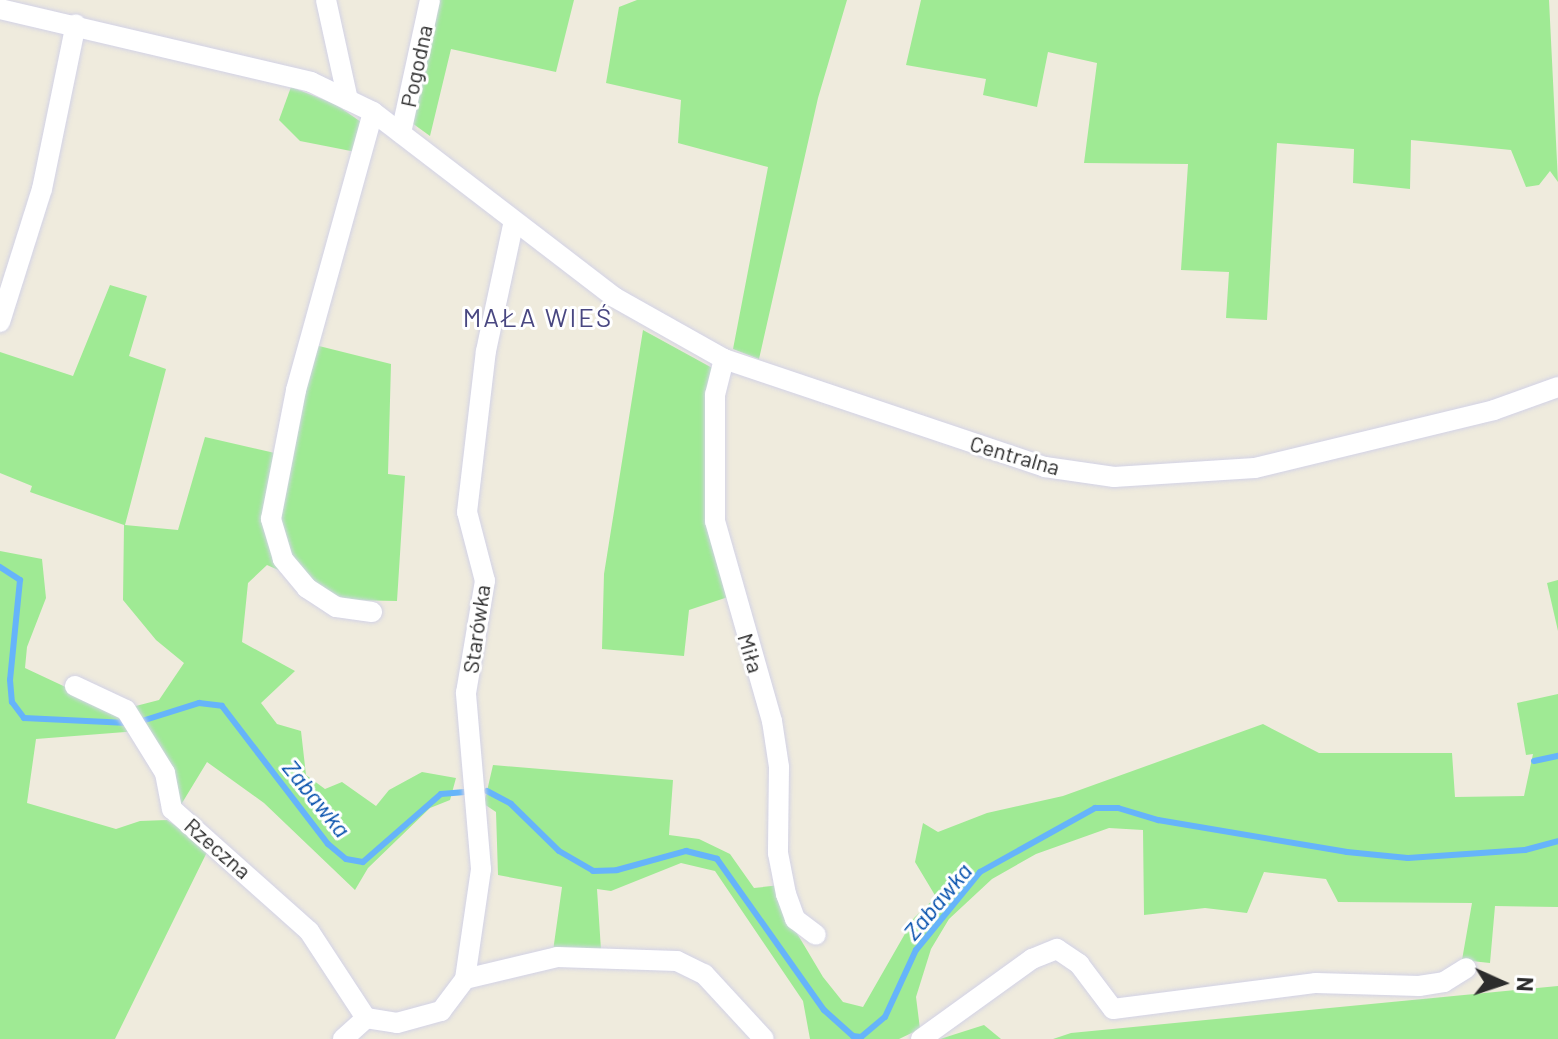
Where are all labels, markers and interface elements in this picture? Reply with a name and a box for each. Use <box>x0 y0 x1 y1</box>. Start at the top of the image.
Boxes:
street label: Pogodna <box>394 22 438 110</box>
district label: MAŁA WIEŚ <box>463 301 613 333</box>
street label: Centralna <box>967 430 1063 480</box>
street label: Starówka <box>457 583 495 675</box>
street label: Miła <box>733 630 769 676</box>
water label: Zabawka <box>277 753 357 843</box>
street label: Rzeczna <box>179 812 257 884</box>
water label: Zabawka <box>897 857 977 945</box>
north arrow <box>1462 943 1542 1023</box>
text: N <box>1513 976 1539 992</box>

